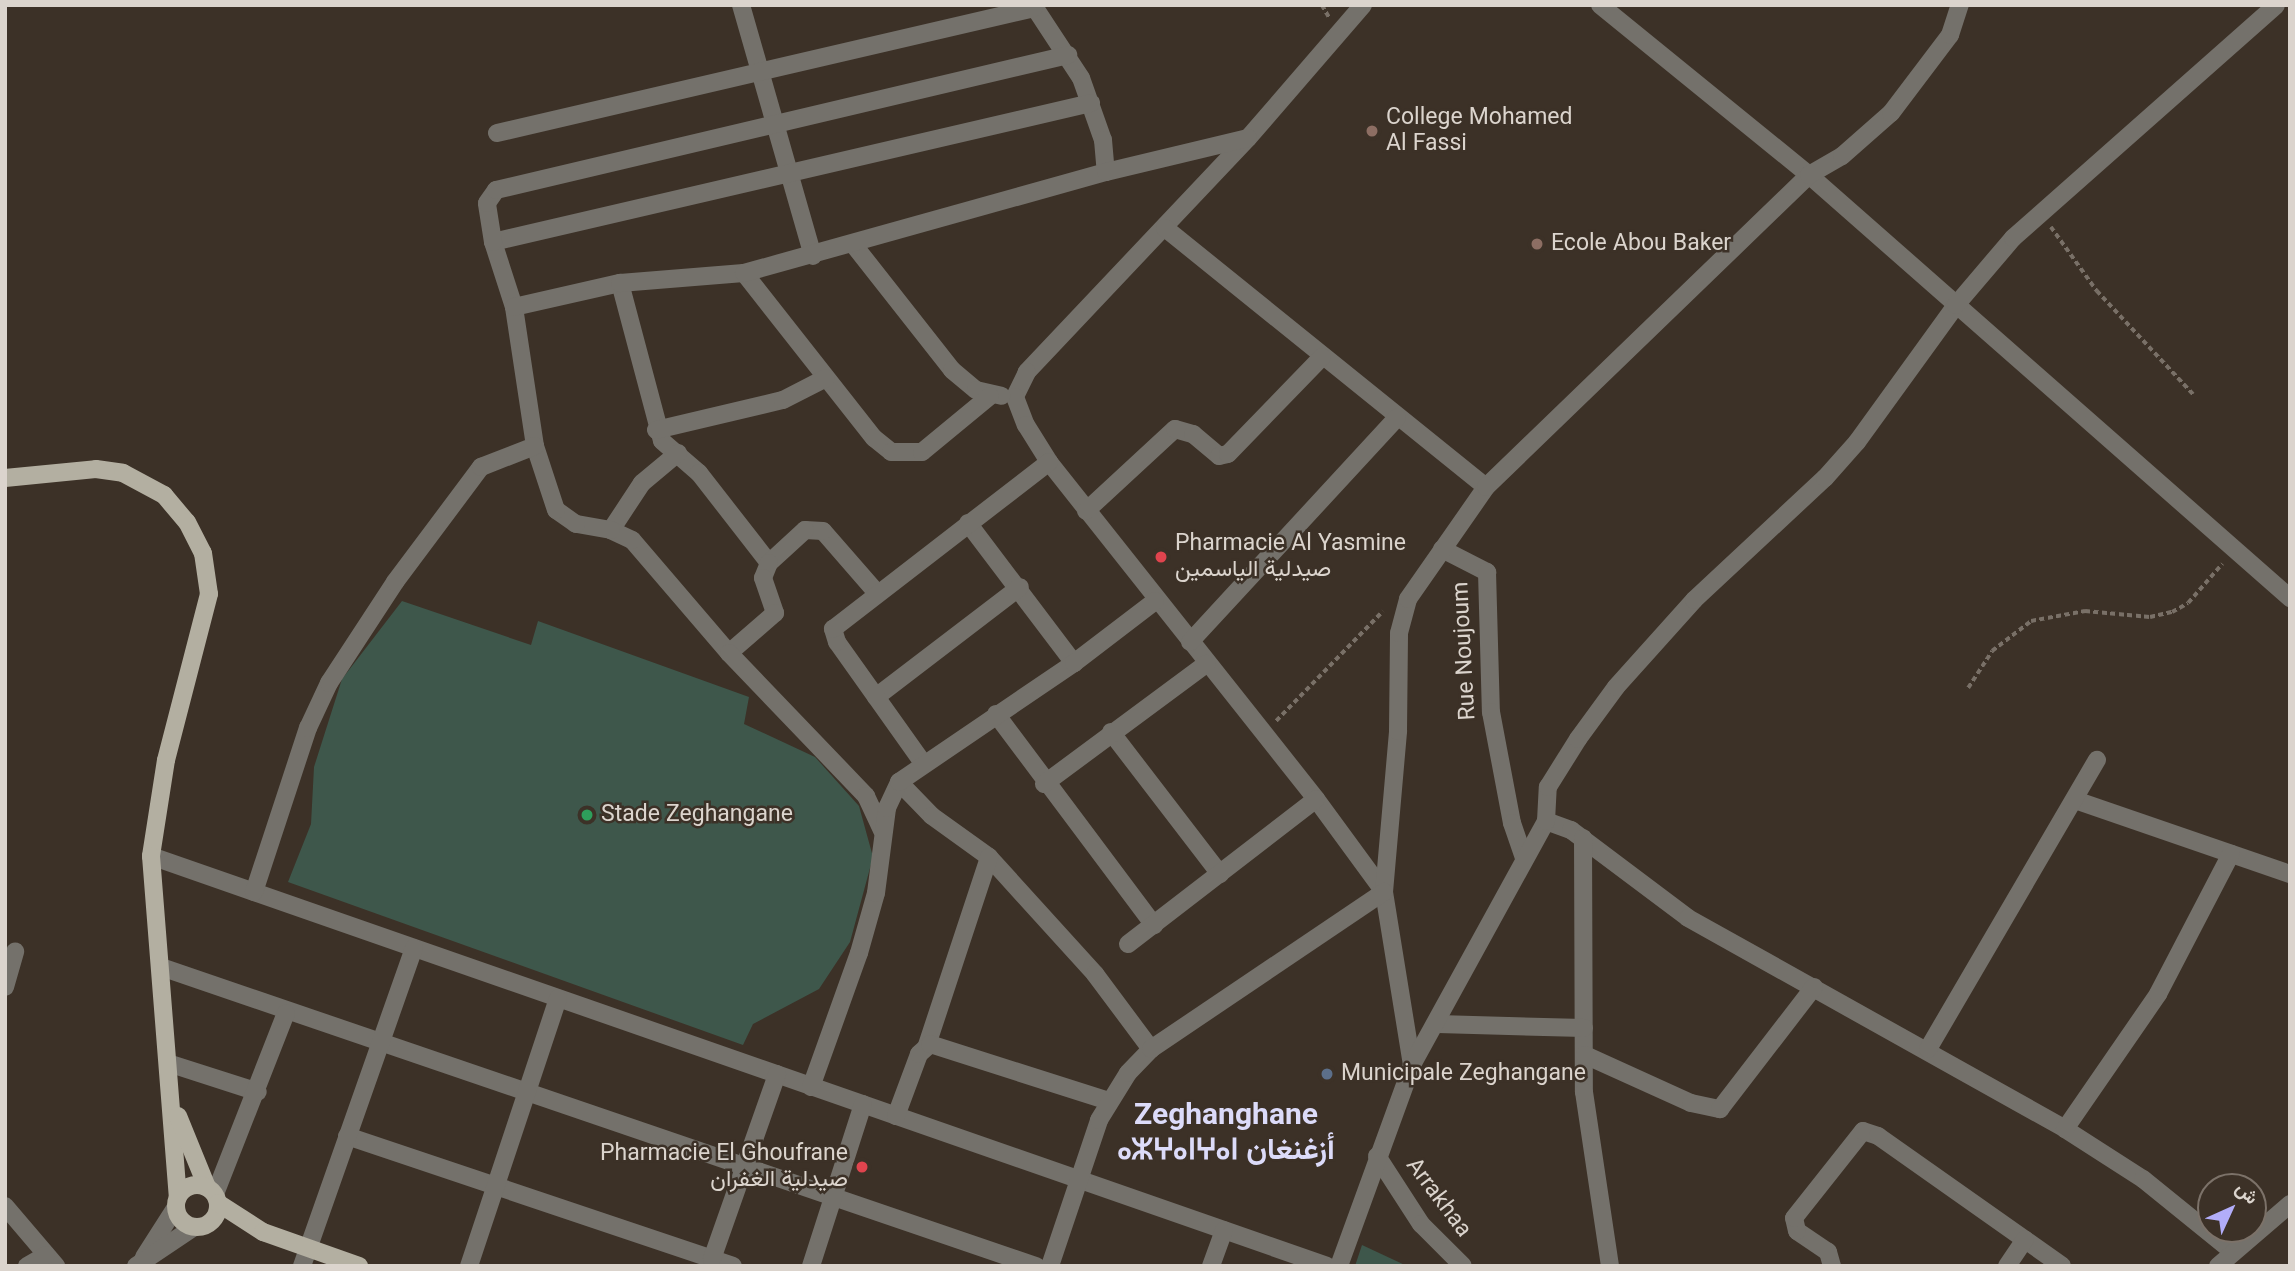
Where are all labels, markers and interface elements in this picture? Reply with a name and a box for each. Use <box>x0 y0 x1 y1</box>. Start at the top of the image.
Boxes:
place label: College Mohamed Al Fassi <box>1386 104 1572 158</box>
marker: College Mohamed Al Fassi <box>1364 123 1380 139</box>
place label: Ecole Abou Baker <box>1551 230 1731 258</box>
marker: Ecole Abou Baker <box>1529 236 1545 252</box>
place label: Pharmacie Al Yasmine صيدلية الياسمين <box>1175 530 1406 584</box>
marker: Pharmacie Al Yasmine صيدلية الياسمين <box>1153 549 1169 565</box>
street label: Rue Noujoum <box>1448 581 1482 721</box>
place label: Stade Zeghangane <box>601 801 793 829</box>
marker: Stade Zeghangane <box>579 807 595 823</box>
place label: Municipale Zeghangane <box>1341 1060 1586 1088</box>
marker: Municipale Zeghangane <box>1319 1066 1335 1082</box>
district label: Zeghanghane ⴰⵣⵖⴰⵏⵖⴰⵏ أزغنغان <box>1117 1099 1335 1170</box>
place label: Pharmacie El Ghoufrane صيدلية الغفران <box>600 1140 848 1194</box>
street label: Arrakhaa <box>1399 1153 1477 1243</box>
marker: Pharmacie El Ghoufrane صيدلية الغفران <box>854 1159 870 1175</box>
north arrow <box>2197 1173 2267 1243</box>
text: ش <box>2227 1176 2264 1213</box>

